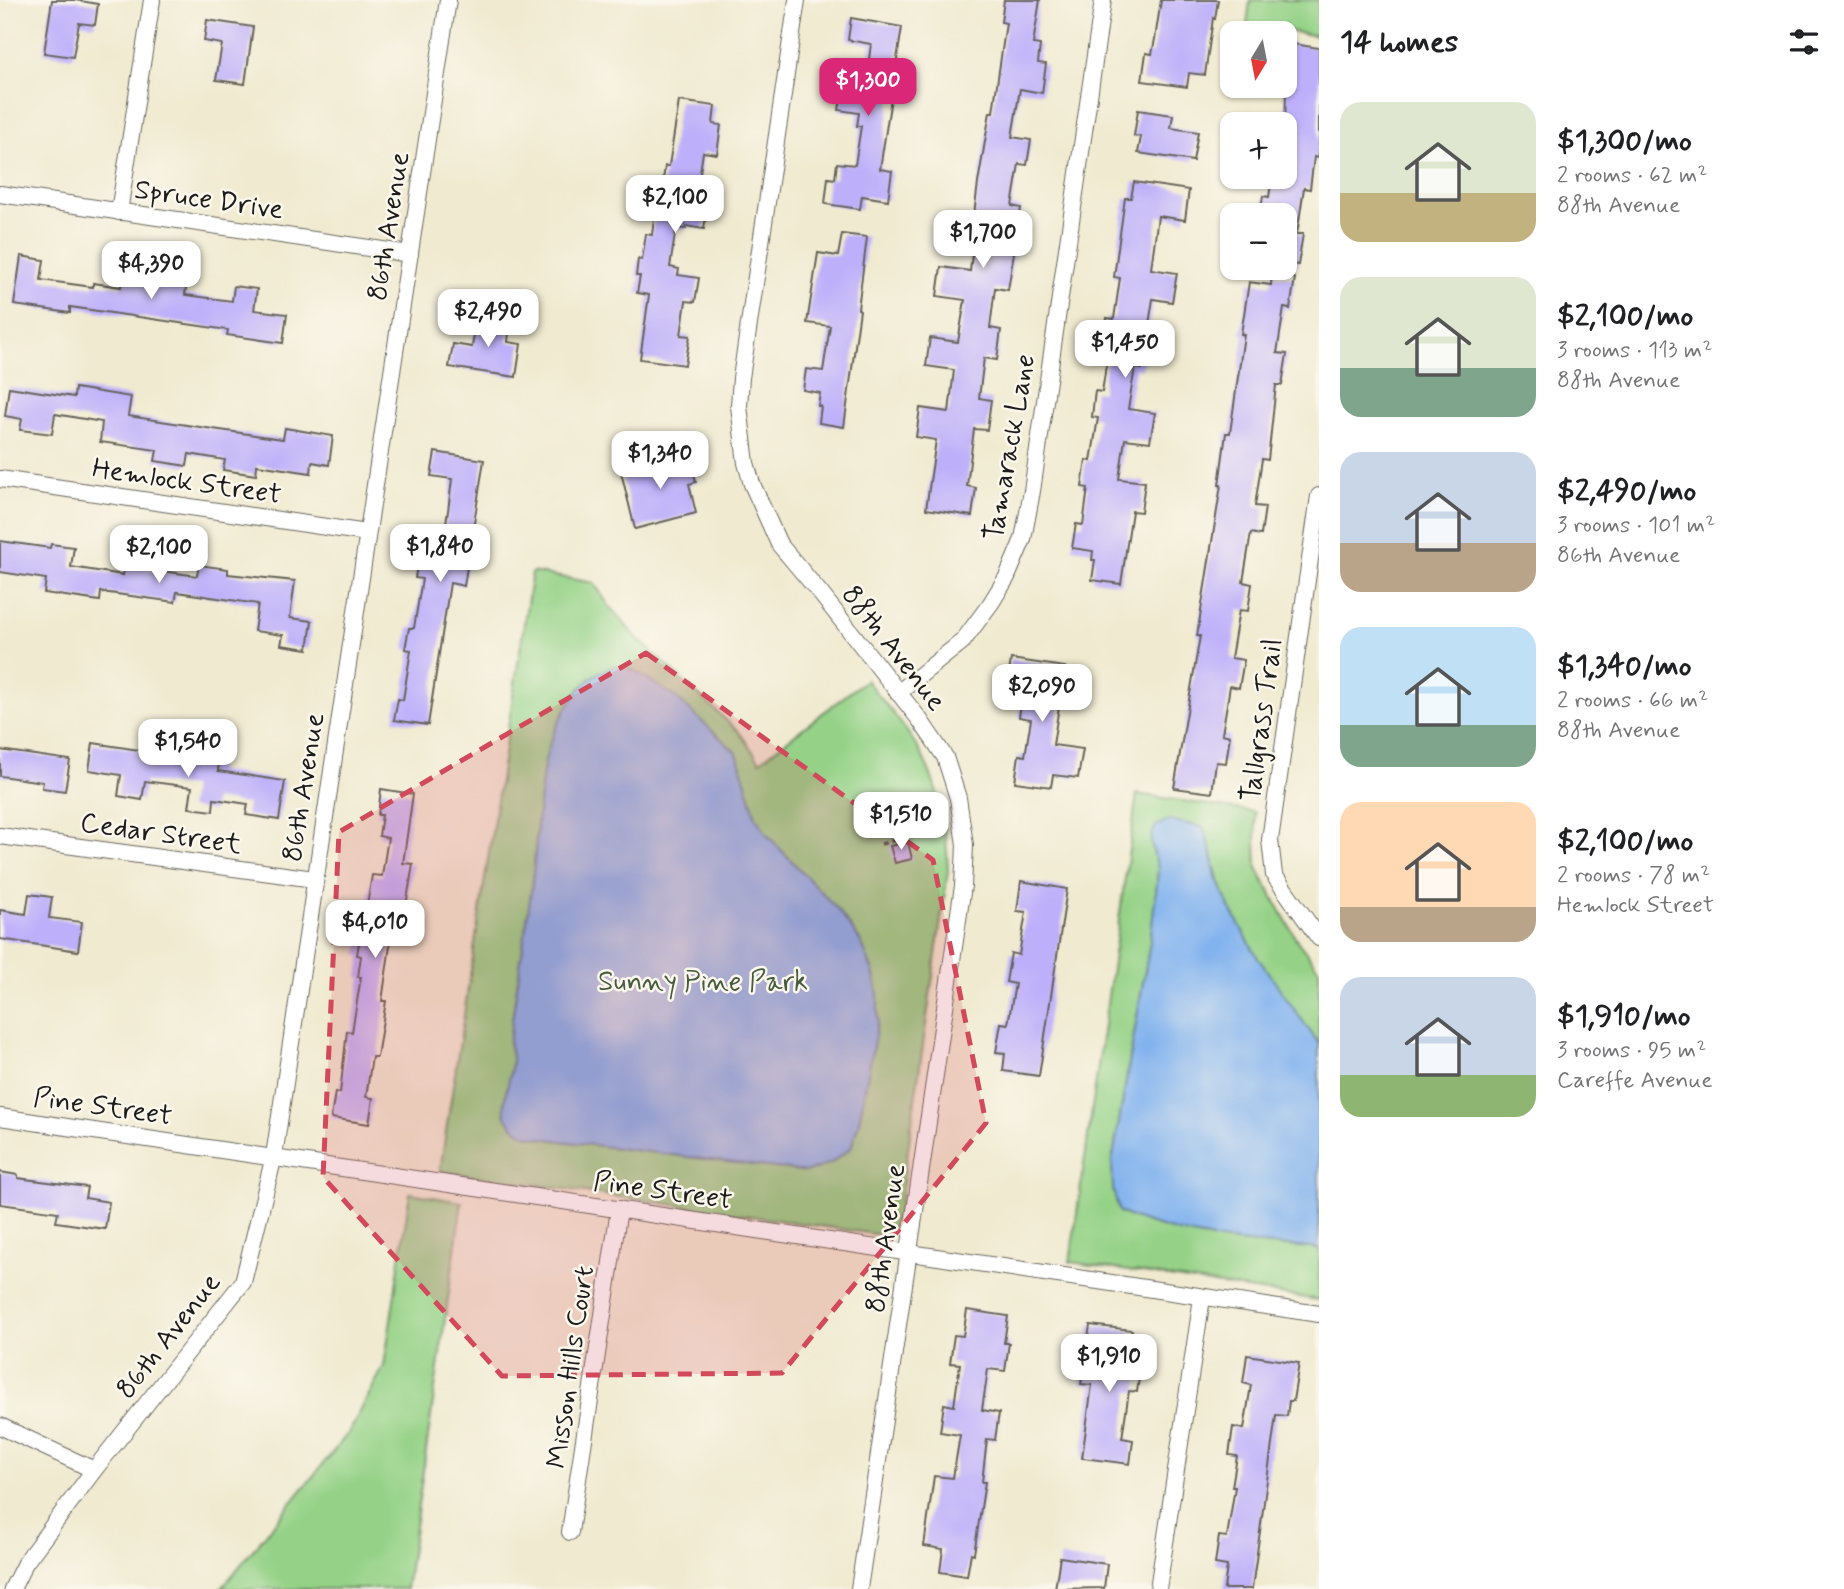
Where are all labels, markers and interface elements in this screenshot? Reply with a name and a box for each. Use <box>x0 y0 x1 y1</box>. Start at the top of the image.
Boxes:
north arrow <box>1220 21 1297 98</box>
map controls <box>1220 21 1297 280</box>
text: 14 homes <box>1340 23 1458 62</box>
icon: filters <box>1785 23 1823 61</box>
pin: $1,300 <box>811 58 925 118</box>
text: $1,300 <box>835 66 901 96</box>
button: + <box>1220 112 1297 189</box>
text: $1,300/mo <box>1557 122 1692 161</box>
icon: home <box>1396 130 1480 214</box>
street label: 86th Avenue <box>359 149 419 303</box>
text: 2 rooms · 62 m² <box>1557 161 1708 191</box>
street label: Spruce Drive <box>132 172 285 229</box>
pin: $2,100 <box>618 176 732 235</box>
text: $2,100 <box>642 183 708 213</box>
text: 88th Avenue <box>1557 191 1680 221</box>
button: − <box>1220 203 1297 280</box>
pin: $1,700 <box>926 210 1040 270</box>
text: $1,700 <box>949 218 1017 248</box>
pin: $4,390 <box>94 242 208 301</box>
text: $4,390 <box>118 249 184 279</box>
pin: $2,490 <box>431 290 545 349</box>
text: $2,490 <box>454 297 522 327</box>
text: $2,100/mo <box>1557 297 1693 336</box>
icon: home <box>1396 305 1480 389</box>
pin: $1,450 <box>1068 320 1182 380</box>
text: $1,450 <box>1091 328 1159 358</box>
text: 3 rooms · 113 m² <box>1557 336 1712 366</box>
street label: Tamarack Lane <box>976 351 1045 544</box>
text: 88th Avenue <box>1557 366 1680 396</box>
pin: $1,340 <box>603 432 717 491</box>
text: $1,340 <box>628 439 692 469</box>
street label: Hemlock Street <box>90 451 284 514</box>
text: $2,490/mo <box>1557 472 1696 511</box>
icon: home <box>1396 480 1480 564</box>
text: 3 rooms · 101 m² <box>1557 511 1715 541</box>
pin: $1,840 <box>383 524 497 584</box>
pin: $2,100 <box>102 526 216 585</box>
text: $1,840 <box>406 532 474 562</box>
text: $2,100 <box>126 533 192 563</box>
text: 86th Avenue <box>1557 541 1680 571</box>
street label: 88th Avenue <box>832 578 954 719</box>
street label: Tallgrass Trail <box>1233 636 1292 804</box>
text: $1,340/mo <box>1557 647 1691 686</box>
icon: home <box>1396 655 1480 739</box>
pin: $2,090 <box>985 664 1099 724</box>
text: $2,090 <box>1008 672 1076 702</box>
text: 2 rooms · 66 m² <box>1557 686 1708 716</box>
street label: 86th Avenue <box>274 710 334 864</box>
text: 88th Avenue <box>1557 716 1680 746</box>
pin: $1,540 <box>131 720 245 779</box>
text: $1,540 <box>154 727 222 757</box>
pin: $1,510 <box>844 792 958 852</box>
text: $1,510 <box>870 800 932 830</box>
street label: Cedar Street <box>78 805 244 864</box>
text: $2,100/mo <box>1557 822 1693 861</box>
icon: home <box>1396 830 1480 914</box>
text: 2 rooms · 78 m² <box>1557 861 1710 891</box>
text: Hemlock Street <box>1557 891 1714 921</box>
pin: $4,010 <box>318 900 432 960</box>
text: $4,010 <box>342 908 408 938</box>
park label: Sunny Pine Park <box>598 964 808 1001</box>
text: $1,910/mo <box>1557 997 1691 1036</box>
icon: home <box>1396 1005 1480 1089</box>
text: 3 rooms · 95 m² <box>1557 1036 1706 1066</box>
text: Careffe Avenue <box>1557 1066 1712 1096</box>
street label: Pine Street <box>31 1079 174 1136</box>
street label: 88th Avenue <box>858 1161 915 1315</box>
street label: Pine Street <box>591 1163 734 1220</box>
street label: Misson Hills Court <box>539 1264 604 1471</box>
street label: 86th Avenue <box>108 1266 230 1407</box>
pin: $1,910 <box>1052 1334 1166 1394</box>
text: $1,910 <box>1077 1342 1141 1372</box>

